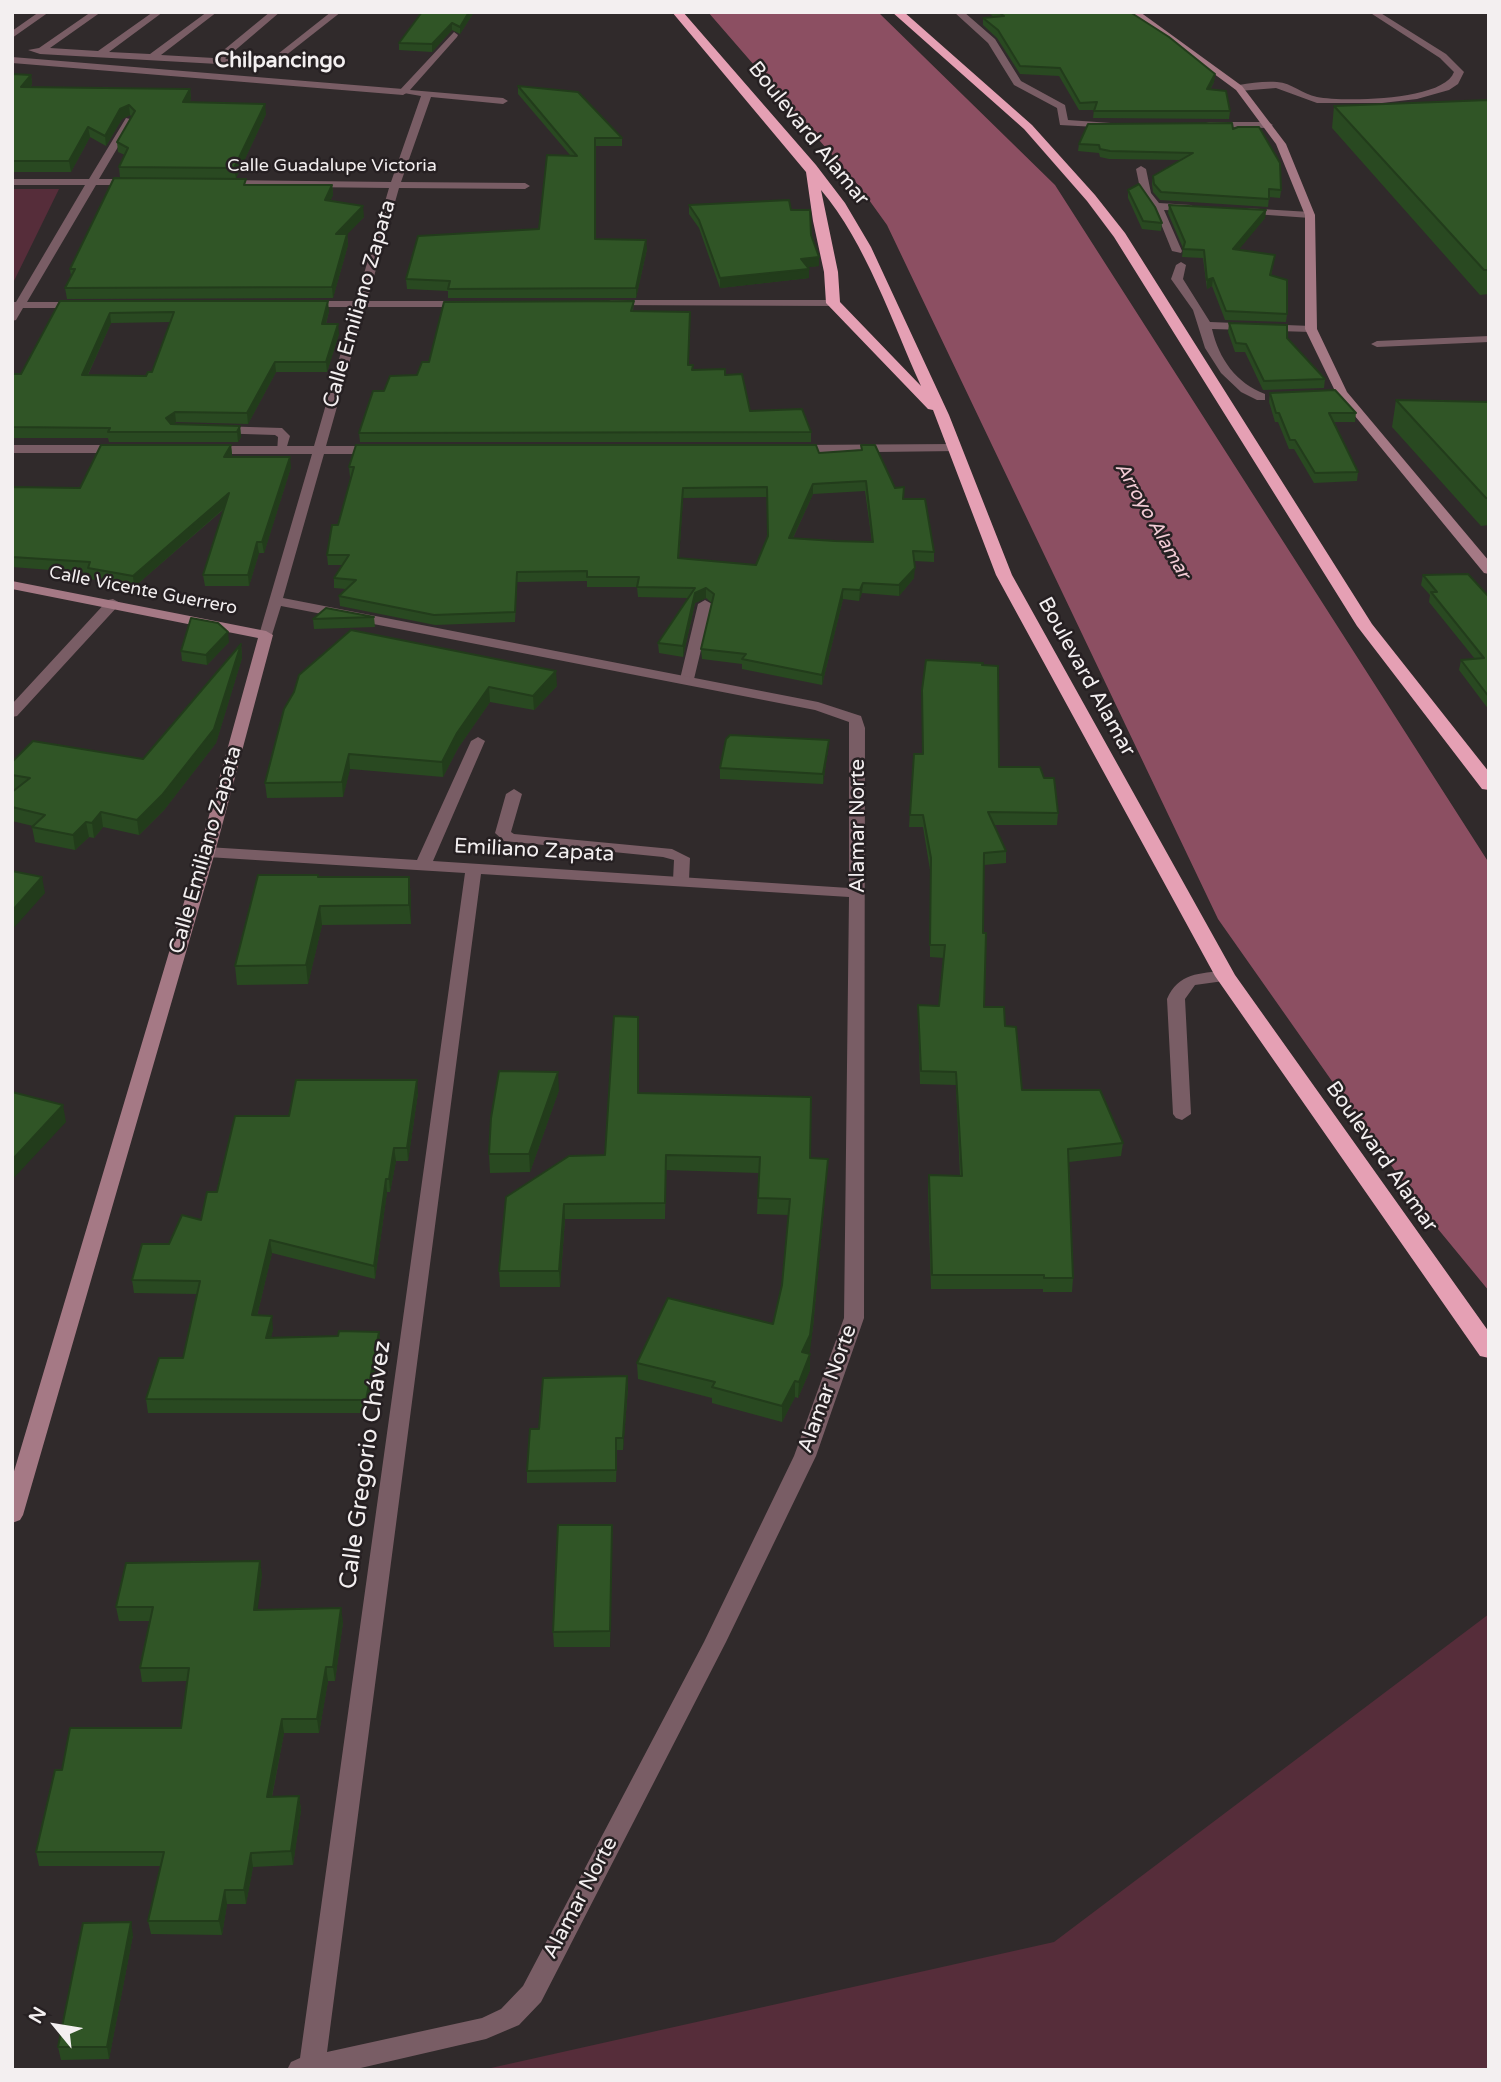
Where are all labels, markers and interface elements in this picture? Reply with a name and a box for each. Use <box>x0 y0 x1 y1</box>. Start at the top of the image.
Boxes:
district label: Chilpancingo <box>215 48 345 74</box>
street label: Boulevard Alamar <box>742 57 874 211</box>
street label: Calle Guadalupe Victoria <box>227 155 437 177</box>
street label: Calle Emiliano Zapata <box>318 197 402 411</box>
water label: Arroyo Alamar <box>1109 458 1195 584</box>
street label: Calle Vicente Guerrero <box>47 562 239 620</box>
street label: Boulevard Alamar <box>1032 593 1140 761</box>
street label: Calle Emiliano Zapata <box>164 743 248 957</box>
street label: Alamar Norte <box>845 759 871 893</box>
street label: Emiliano Zapata <box>453 834 615 868</box>
street label: Boulevard Alamar <box>1320 1077 1442 1237</box>
street label: Alamar Norte <box>793 1322 863 1456</box>
street label: Calle Gregorio Chávez <box>334 1339 398 1591</box>
street label: Alamar Norte <box>538 1833 624 1963</box>
north arrow <box>21 1991 91 2061</box>
text: N <box>24 2003 51 2028</box>

